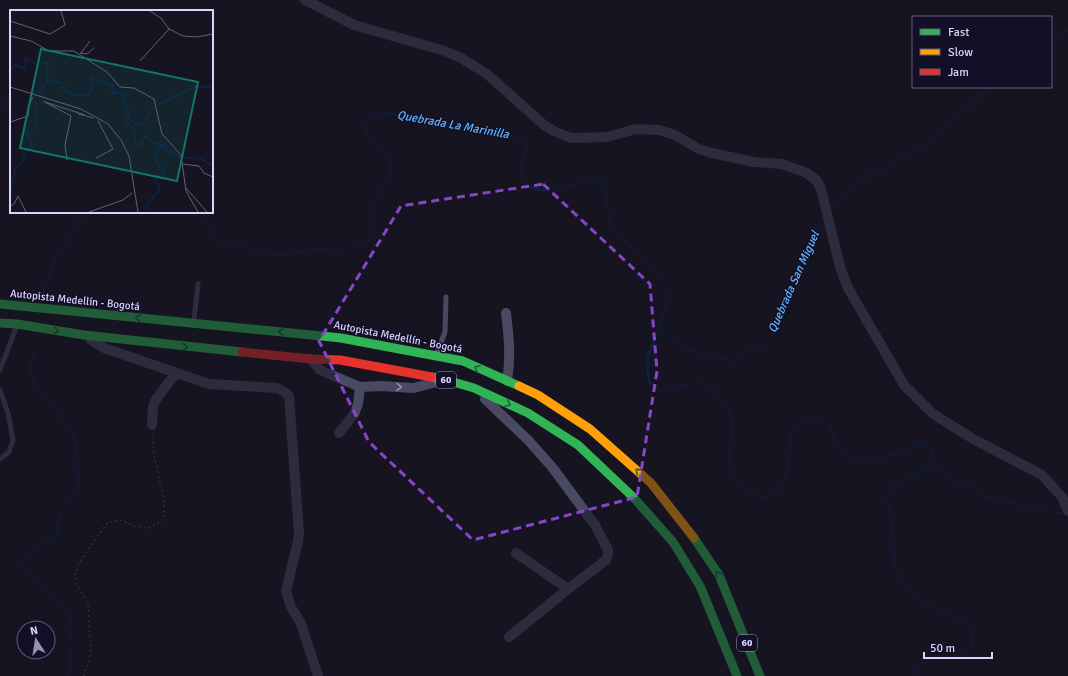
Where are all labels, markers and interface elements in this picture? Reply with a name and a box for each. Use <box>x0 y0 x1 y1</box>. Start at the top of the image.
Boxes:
inset map <box>10 10 213 213</box>
legend <box>912 16 1052 88</box>
text: Fast <box>948 25 969 40</box>
text: Slow <box>948 45 973 60</box>
text: Jam <box>948 65 969 80</box>
water label: Quebrada La Marinilla <box>396 108 511 142</box>
water label: Quebrada San Miguel <box>765 228 824 335</box>
street label: Autopista Medellín - Bogotá <box>9 287 141 313</box>
one-way arrow <box>135 314 141 323</box>
street label: Autopista Medellín - Bogotá <box>333 318 464 356</box>
one-way arrow <box>53 326 59 335</box>
one-way arrow <box>278 327 284 336</box>
one-way arrow <box>182 342 188 351</box>
one-way arrow <box>325 356 331 364</box>
one-way arrow <box>474 365 481 373</box>
road number: 60 <box>436 372 456 388</box>
one-way arrow <box>396 383 402 391</box>
one-way arrow <box>503 399 511 407</box>
one-way arrow <box>636 469 643 476</box>
one-way arrow <box>715 571 722 578</box>
north arrow <box>16 620 56 660</box>
text: N <box>29 624 39 638</box>
scale bar <box>924 634 992 660</box>
road number: 60 <box>737 635 757 651</box>
text: 50 m <box>930 641 955 656</box>

